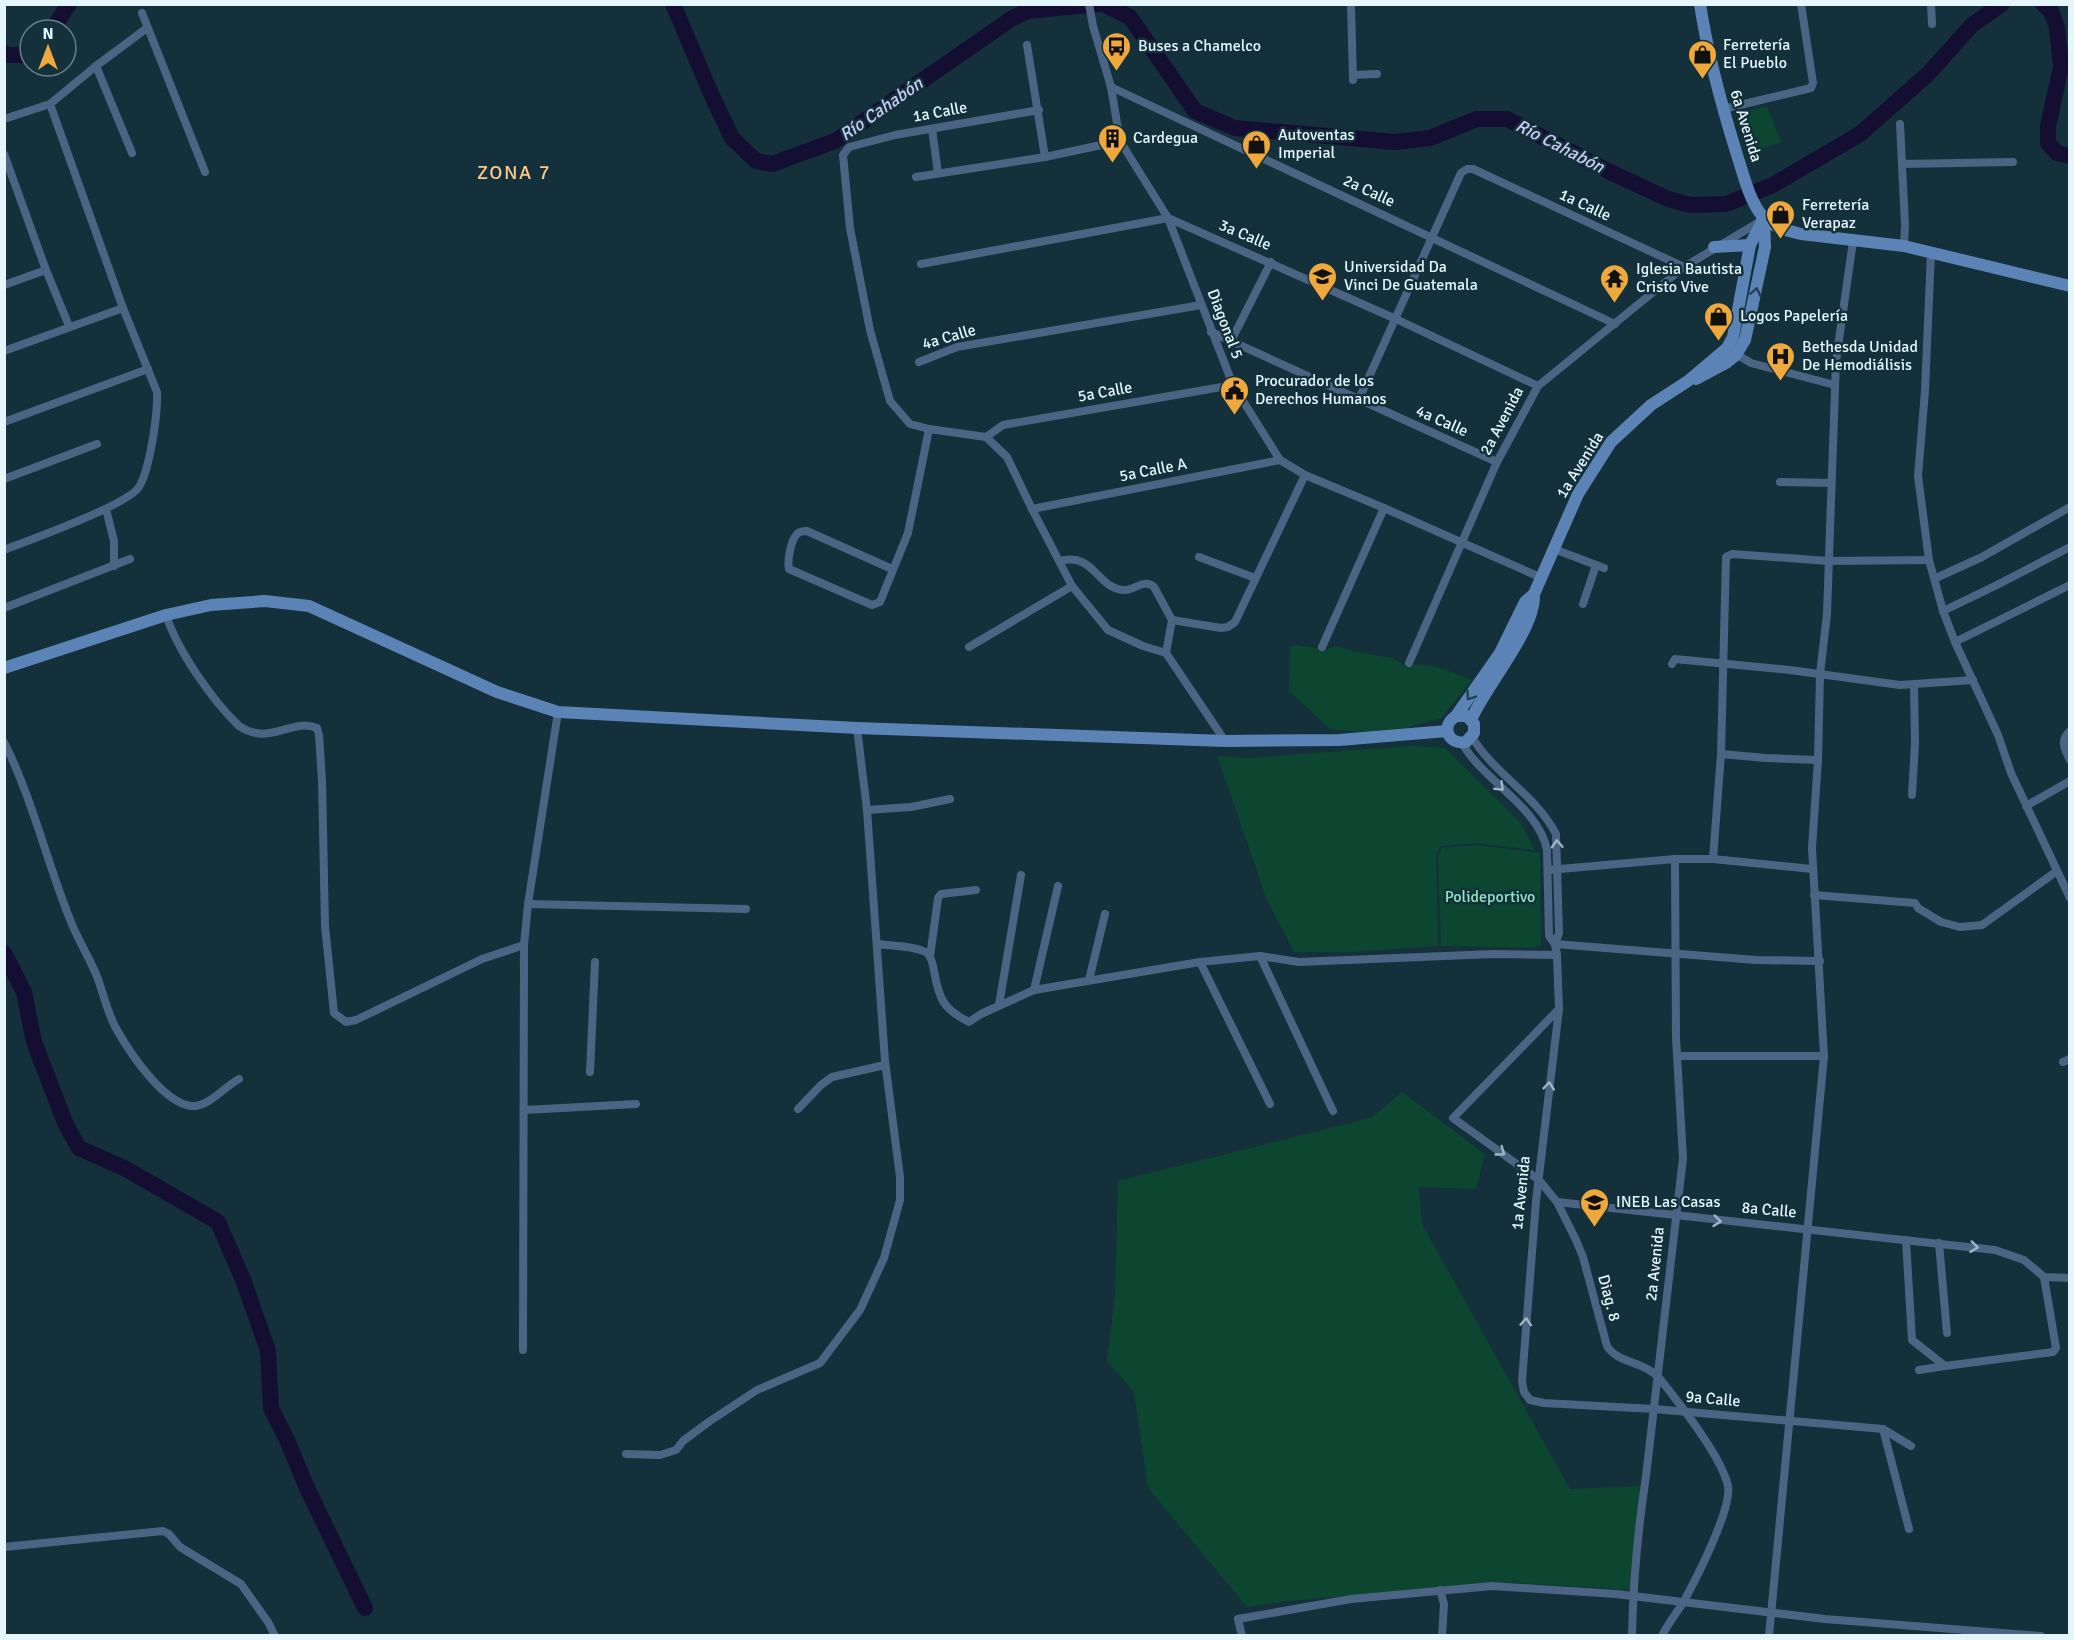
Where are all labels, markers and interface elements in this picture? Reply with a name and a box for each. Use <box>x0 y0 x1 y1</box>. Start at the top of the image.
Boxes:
north arrow <box>18 18 78 78</box>
text: N <box>42 24 54 44</box>
bus stop icon: Buses a Chamelco <box>1101 30 1133 72</box>
place label: Ferretería El Pueblo <box>1723 35 1790 73</box>
place label: Buses a Chamelco <box>1138 36 1261 56</box>
shop icon: Ferretería El Pueblo <box>1686 38 1718 80</box>
water label: Río Cahabón <box>835 72 928 146</box>
street label: 6a Avenida <box>1726 87 1766 165</box>
street label: 1a Calle <box>911 97 969 127</box>
water label: Río Cahabón <box>1512 114 1609 178</box>
building icon: Cardegua <box>1096 122 1128 164</box>
place label: Autoventas Imperial <box>1278 125 1355 163</box>
place label: Cardegua <box>1133 128 1198 148</box>
shop icon: Autoventas Imperial <box>1241 128 1273 170</box>
district label: ZONA 7 <box>477 160 551 185</box>
street label: 2a Calle <box>1340 170 1398 212</box>
street label: 1a Calle <box>1556 184 1614 226</box>
place label: Ferretería Verapaz <box>1802 195 1869 233</box>
shop icon: Ferretería Verapaz <box>1765 198 1797 240</box>
street label: 3a Calle <box>1216 215 1274 255</box>
place label: Universidad Da Vinci De Guatemala <box>1344 257 1478 295</box>
place label: Iglesia Bautista Cristo Vive <box>1636 259 1742 297</box>
school or university icon: Universidad Da Vinci De Guatemala <box>1307 260 1339 302</box>
temple icon: Iglesia Bautista Cristo Vive <box>1599 262 1631 304</box>
street label: Diagonal 5 <box>1203 286 1247 362</box>
one-way arrow <box>1748 287 1761 297</box>
shop icon: Logos Papelería <box>1703 300 1735 342</box>
place label: Logos Papelería <box>1740 306 1848 326</box>
street label: 4a Calle <box>920 320 978 354</box>
place label: Bethesda Unidad De Hemodiálisis <box>1802 337 1918 375</box>
hospital icon: Bethesda Unidad De Hemodiálisis <box>1765 340 1797 382</box>
place label: Procurador de los Derechos Humanos <box>1255 371 1387 409</box>
public building icon: Procurador de los Derechos Humanos <box>1218 374 1250 416</box>
street label: 5a Calle <box>1076 377 1134 407</box>
street label: 2a Avenida <box>1476 383 1528 459</box>
street label: 4a Calle <box>1413 401 1471 441</box>
street label: 1a Avenida <box>1552 428 1608 502</box>
street label: 5a Calle A <box>1118 454 1189 486</box>
one-way arrow <box>1466 690 1477 701</box>
one-way arrow <box>1493 780 1503 791</box>
one-way arrow <box>1550 840 1563 849</box>
park label: Polideportivo <box>1445 887 1535 907</box>
one-way arrow <box>1542 1082 1555 1091</box>
one-way arrow <box>1494 1145 1505 1156</box>
street label: 1a Avenida <box>1507 1155 1535 1231</box>
school or university icon: INEB Las Casas <box>1579 1186 1611 1228</box>
place label: INEB Las Casas <box>1616 1192 1720 1212</box>
street label: 8a Calle <box>1741 1198 1797 1222</box>
one-way arrow <box>1713 1214 1722 1227</box>
street label: 2a Avenida <box>1641 1226 1669 1302</box>
one-way arrow <box>1969 1241 1978 1253</box>
street label: Diag. 8 <box>1593 1272 1625 1324</box>
one-way arrow <box>1519 1318 1532 1327</box>
street label: 9a Calle <box>1685 1387 1741 1411</box>

